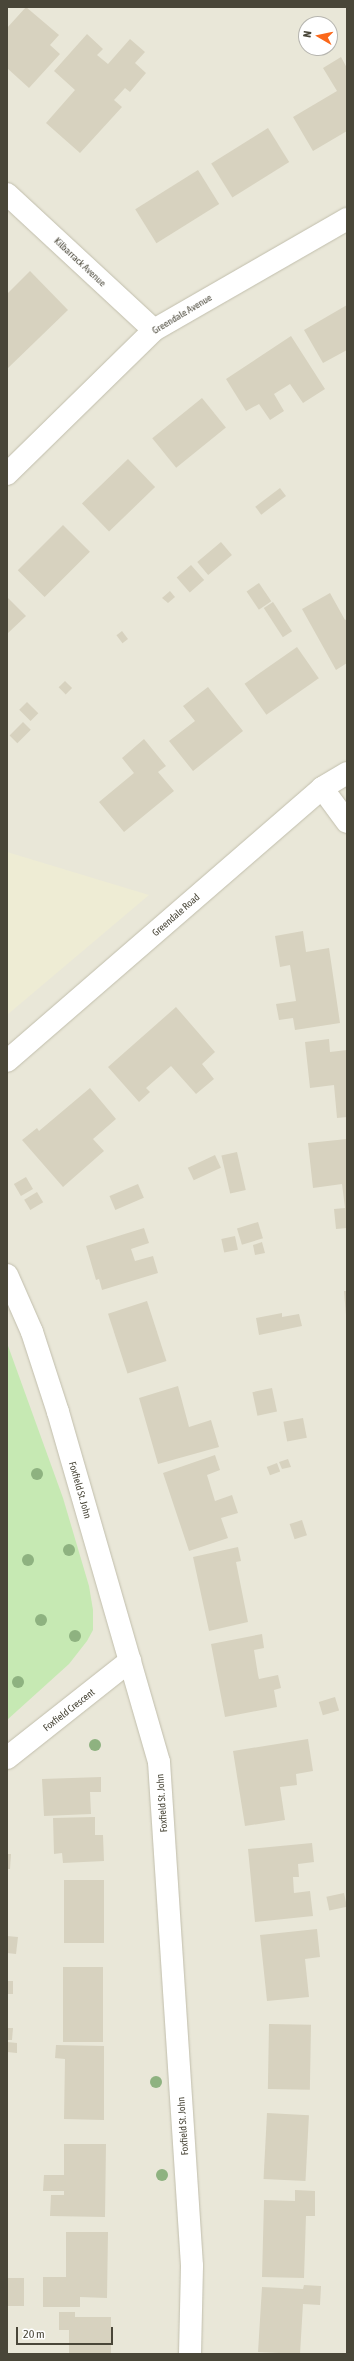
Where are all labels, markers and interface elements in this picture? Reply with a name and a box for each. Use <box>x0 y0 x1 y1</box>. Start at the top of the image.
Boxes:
north arrow <box>298 16 338 56</box>
text: N <box>301 30 314 38</box>
street label: Kilbarrack Avenue <box>52 235 108 289</box>
street label: Greendale Avenue <box>150 291 214 337</box>
street label: Greendale Road <box>150 891 202 939</box>
street label: Foxfield St. John <box>66 1460 94 1520</box>
street label: Foxfield Crescent <box>41 1686 97 1734</box>
street label: Foxfield St. John <box>154 1773 170 1833</box>
street label: Foxfield St. John <box>175 2096 191 2156</box>
scale bar <box>18 2319 115 2345</box>
text: 20 m <box>23 2327 45 2341</box>

